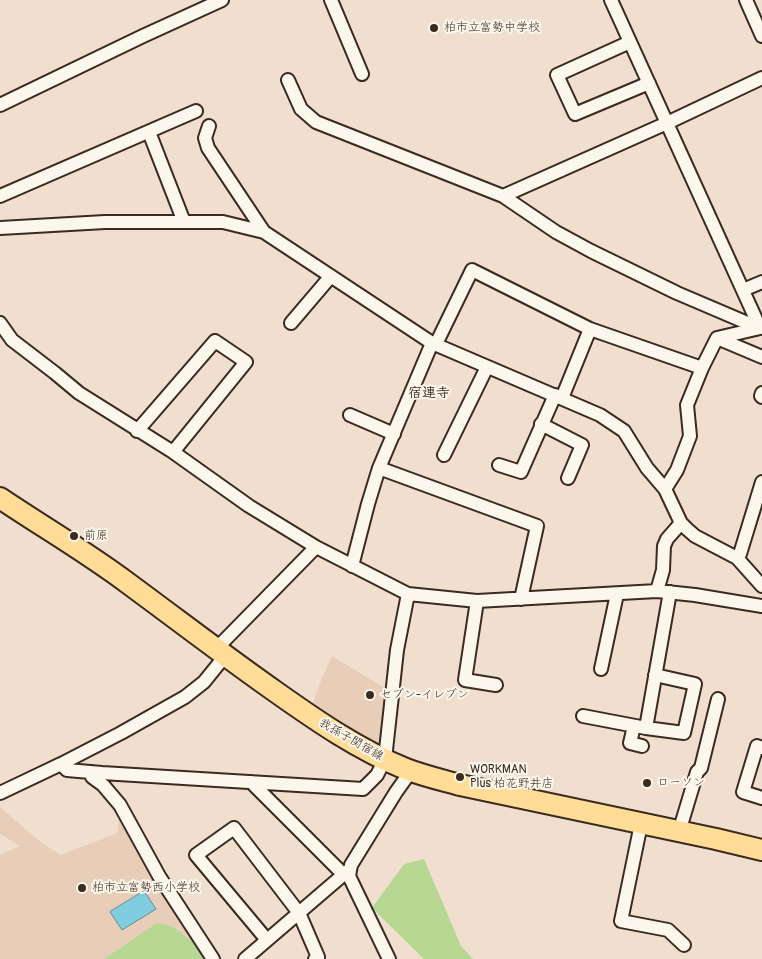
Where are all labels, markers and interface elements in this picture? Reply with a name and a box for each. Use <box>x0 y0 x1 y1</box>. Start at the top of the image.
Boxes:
place label: 柏市立富勢中学校 <box>444 21 540 35</box>
marker: 柏市立富勢中学校 <box>428 22 440 34</box>
district label: 宿連寺 <box>408 385 450 401</box>
place label: 前原 <box>84 529 108 543</box>
marker: 前原 <box>68 530 80 542</box>
place label: セブン-イレブン <box>380 688 469 702</box>
marker: セブン-イレブン <box>364 689 376 701</box>
street label: 我孫子関宿線 <box>316 716 386 764</box>
place label: WORKMAN Plus 柏花野井店 <box>470 763 553 791</box>
marker: WORKMAN Plus 柏花野井店 <box>454 771 466 783</box>
place label: ローソン <box>657 776 705 790</box>
marker: ローソン <box>641 777 653 789</box>
place label: 柏市立富勢西小学校 <box>92 881 200 895</box>
marker: 柏市立富勢西小学校 <box>76 882 88 894</box>

